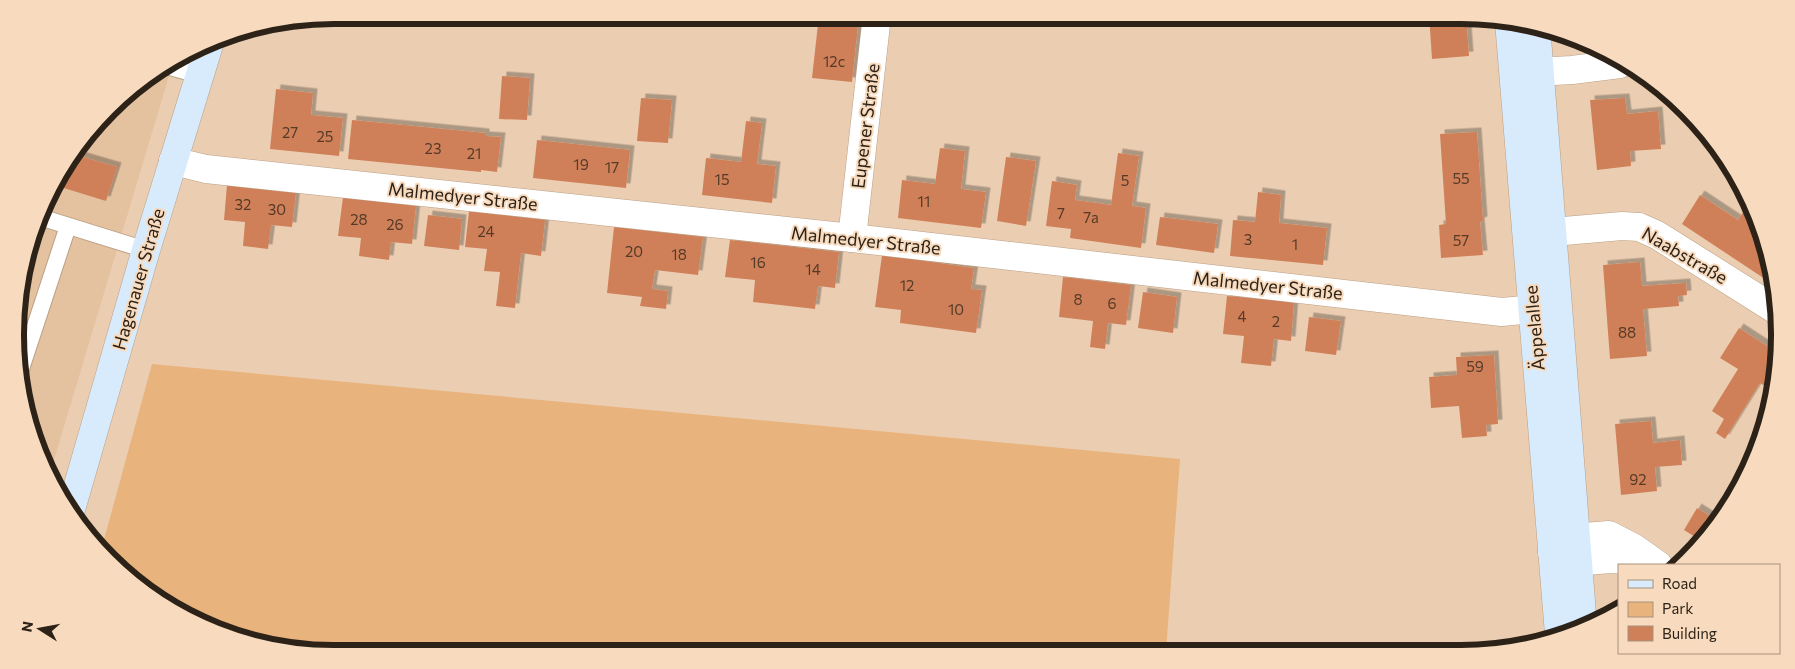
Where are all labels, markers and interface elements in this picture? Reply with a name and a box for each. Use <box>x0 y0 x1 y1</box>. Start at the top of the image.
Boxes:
house number: 12c <box>823 52 845 70</box>
street label: Eupener Straße <box>846 62 884 190</box>
house number: 27 <box>282 123 298 141</box>
house number: 25 <box>317 127 333 145</box>
house number: 23 <box>425 139 441 157</box>
house number: 21 <box>467 144 481 162</box>
house number: 19 <box>573 155 589 173</box>
house number: 17 <box>605 158 619 176</box>
house number: 55 <box>1452 169 1470 187</box>
house number: 15 <box>714 170 730 188</box>
house number: 5 <box>1121 171 1129 189</box>
street label: Malmedyer Straße <box>387 177 539 215</box>
house number: 11 <box>918 192 930 210</box>
house number: 32 <box>235 195 251 213</box>
house number: 30 <box>268 200 286 218</box>
house number: 7 <box>1057 204 1065 222</box>
street label: Hagenauer Straße <box>107 206 169 352</box>
house number: 7a <box>1083 208 1099 226</box>
house number: 28 <box>350 210 368 228</box>
house number: 26 <box>386 215 404 233</box>
street label: Malmedyer Straße <box>790 221 942 259</box>
house number: 24 <box>477 222 495 240</box>
street label: Naabstraße <box>1638 222 1732 288</box>
house number: 3 <box>1244 230 1252 248</box>
house number: 57 <box>1453 231 1469 249</box>
house number: 1 <box>1292 235 1298 253</box>
house number: 20 <box>625 242 643 260</box>
house number: 18 <box>671 245 687 263</box>
house number: 16 <box>750 253 766 271</box>
house number: 14 <box>805 260 821 278</box>
street label: Malmedyer Straße <box>1192 266 1344 304</box>
house number: 12 <box>900 276 914 294</box>
street label: Äppelallee <box>1519 285 1549 371</box>
house number: 8 <box>1073 290 1083 308</box>
house number: 6 <box>1107 294 1117 312</box>
house number: 10 <box>948 300 964 318</box>
house number: 4 <box>1238 307 1247 325</box>
house number: 2 <box>1272 312 1280 330</box>
house number: 88 <box>1618 323 1636 341</box>
house number: 59 <box>1466 357 1484 375</box>
house number: 92 <box>1629 470 1647 488</box>
legend <box>1618 564 1780 654</box>
text: Road <box>1662 574 1697 592</box>
text: Park <box>1662 599 1693 617</box>
north arrow <box>15 604 65 654</box>
text: N <box>17 620 36 633</box>
text: Building <box>1662 624 1717 642</box>

